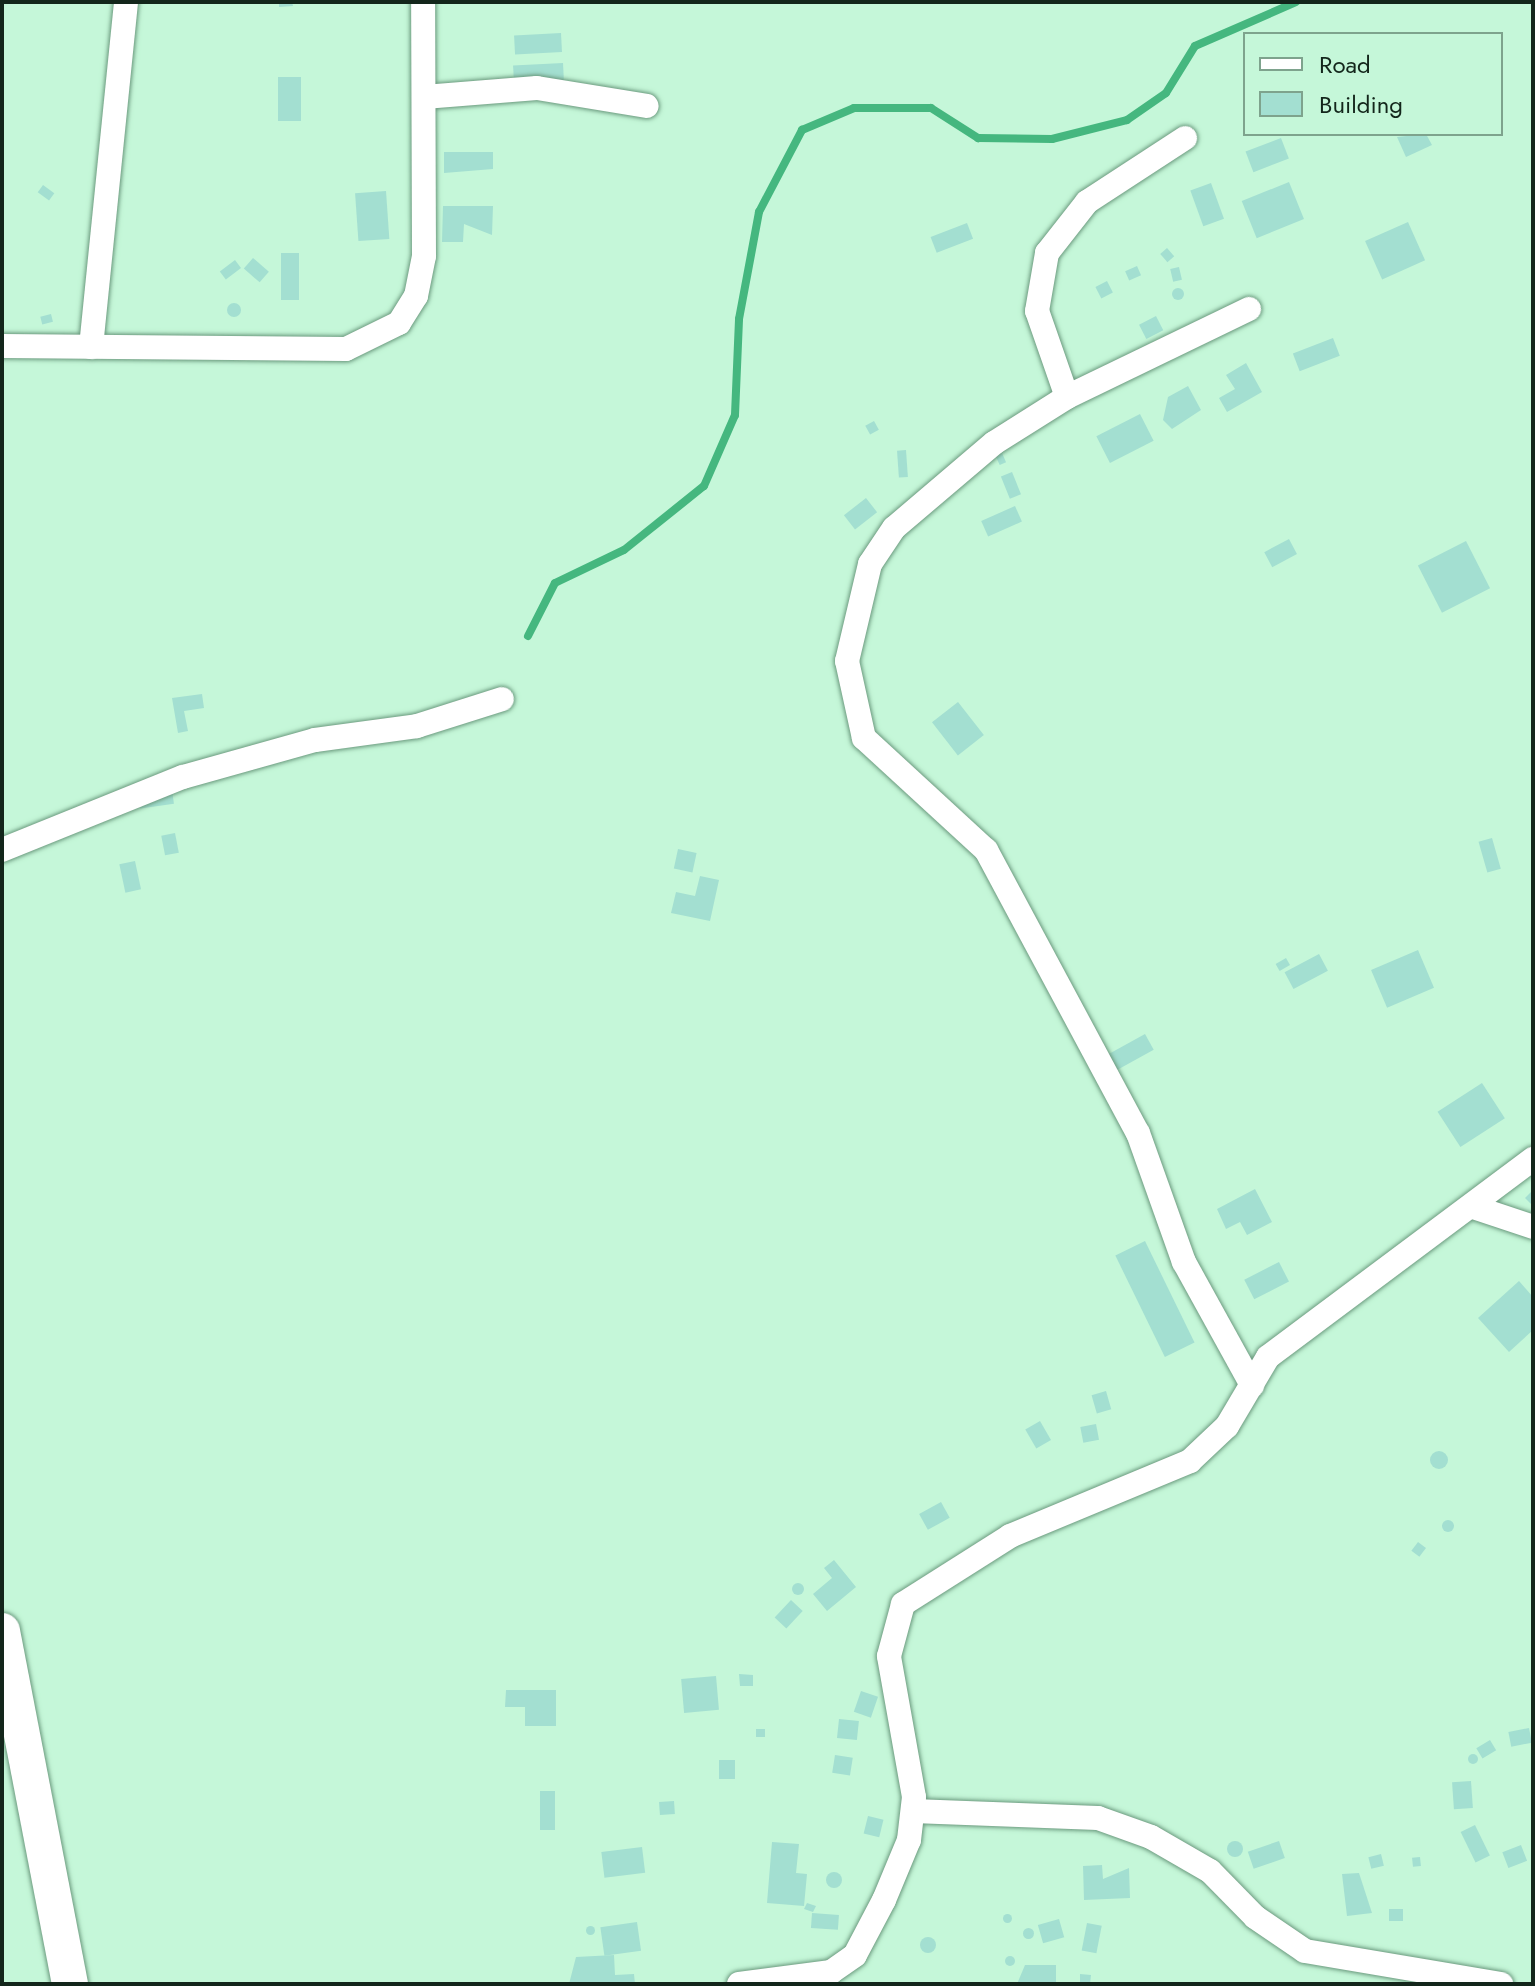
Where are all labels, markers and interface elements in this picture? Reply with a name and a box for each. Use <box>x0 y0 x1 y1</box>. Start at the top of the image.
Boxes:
legend <box>1243 32 1503 136</box>
text: Road <box>1319 47 1371 82</box>
text: Building <box>1319 87 1403 122</box>

